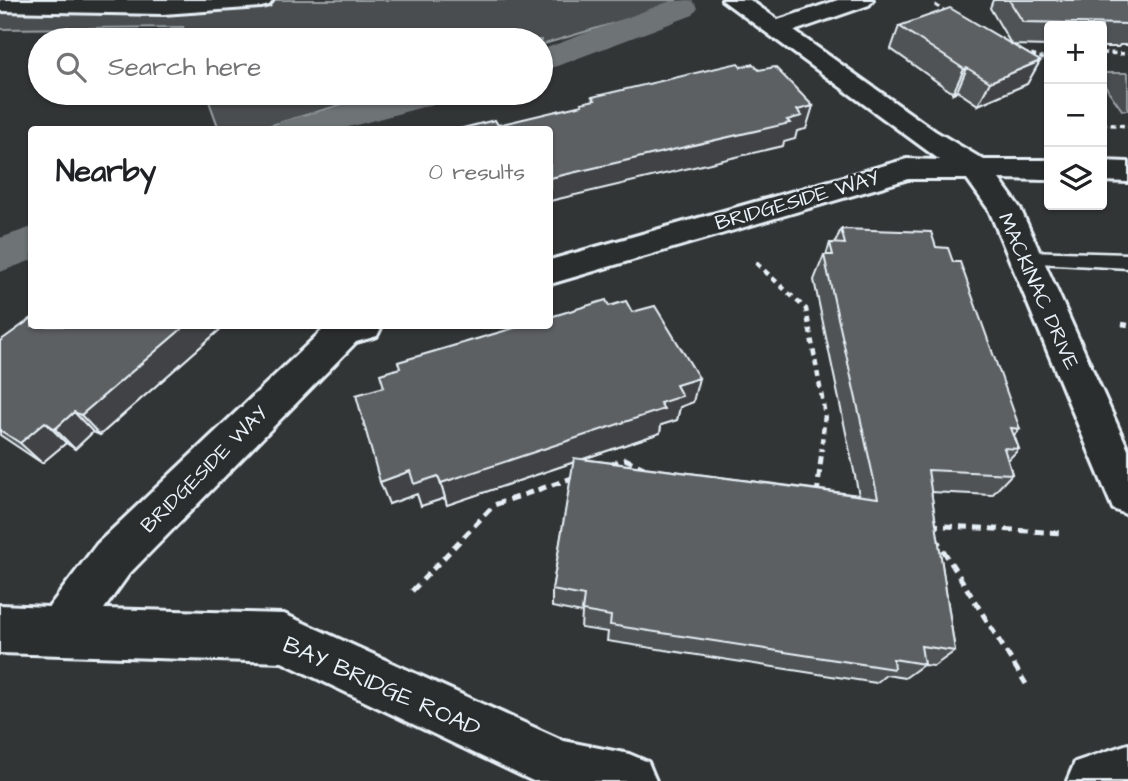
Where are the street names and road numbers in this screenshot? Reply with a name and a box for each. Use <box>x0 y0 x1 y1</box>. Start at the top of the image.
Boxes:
street label: BRIDGESIDE WAY <box>712 163 882 238</box>
street label: MACKINAC DRIVE <box>991 208 1086 375</box>
street label: BRIDGESIDE WAY <box>134 399 274 539</box>
street label: BAY BRIDGE ROAD <box>277 628 486 746</box>

